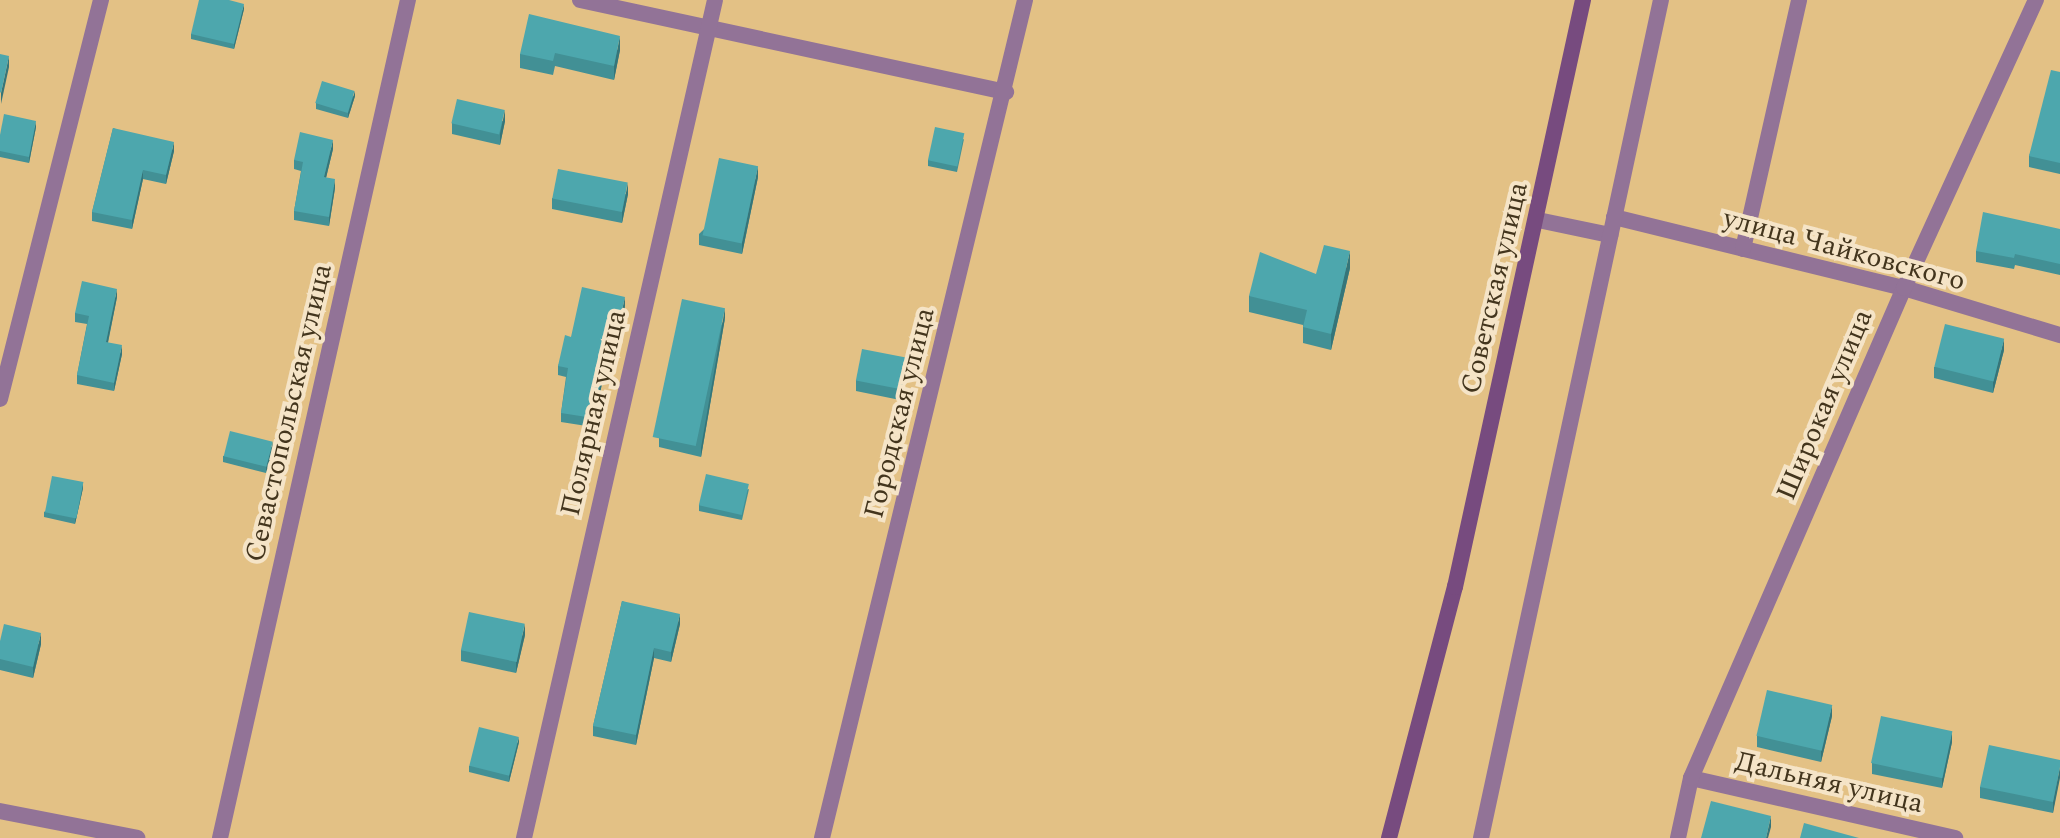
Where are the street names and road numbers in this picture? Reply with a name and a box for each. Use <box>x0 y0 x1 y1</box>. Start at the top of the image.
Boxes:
street label: Советская улица <box>1454 179 1536 397</box>
street label: улица Чайковского <box>1719 202 1969 298</box>
street label: Севастопольская улица <box>238 261 340 565</box>
street label: Городская улица <box>858 304 942 522</box>
street label: Широкая улица <box>1770 305 1880 505</box>
street label: Полярная улица <box>554 307 634 519</box>
street label: Дальняя улица <box>1732 745 1926 821</box>

